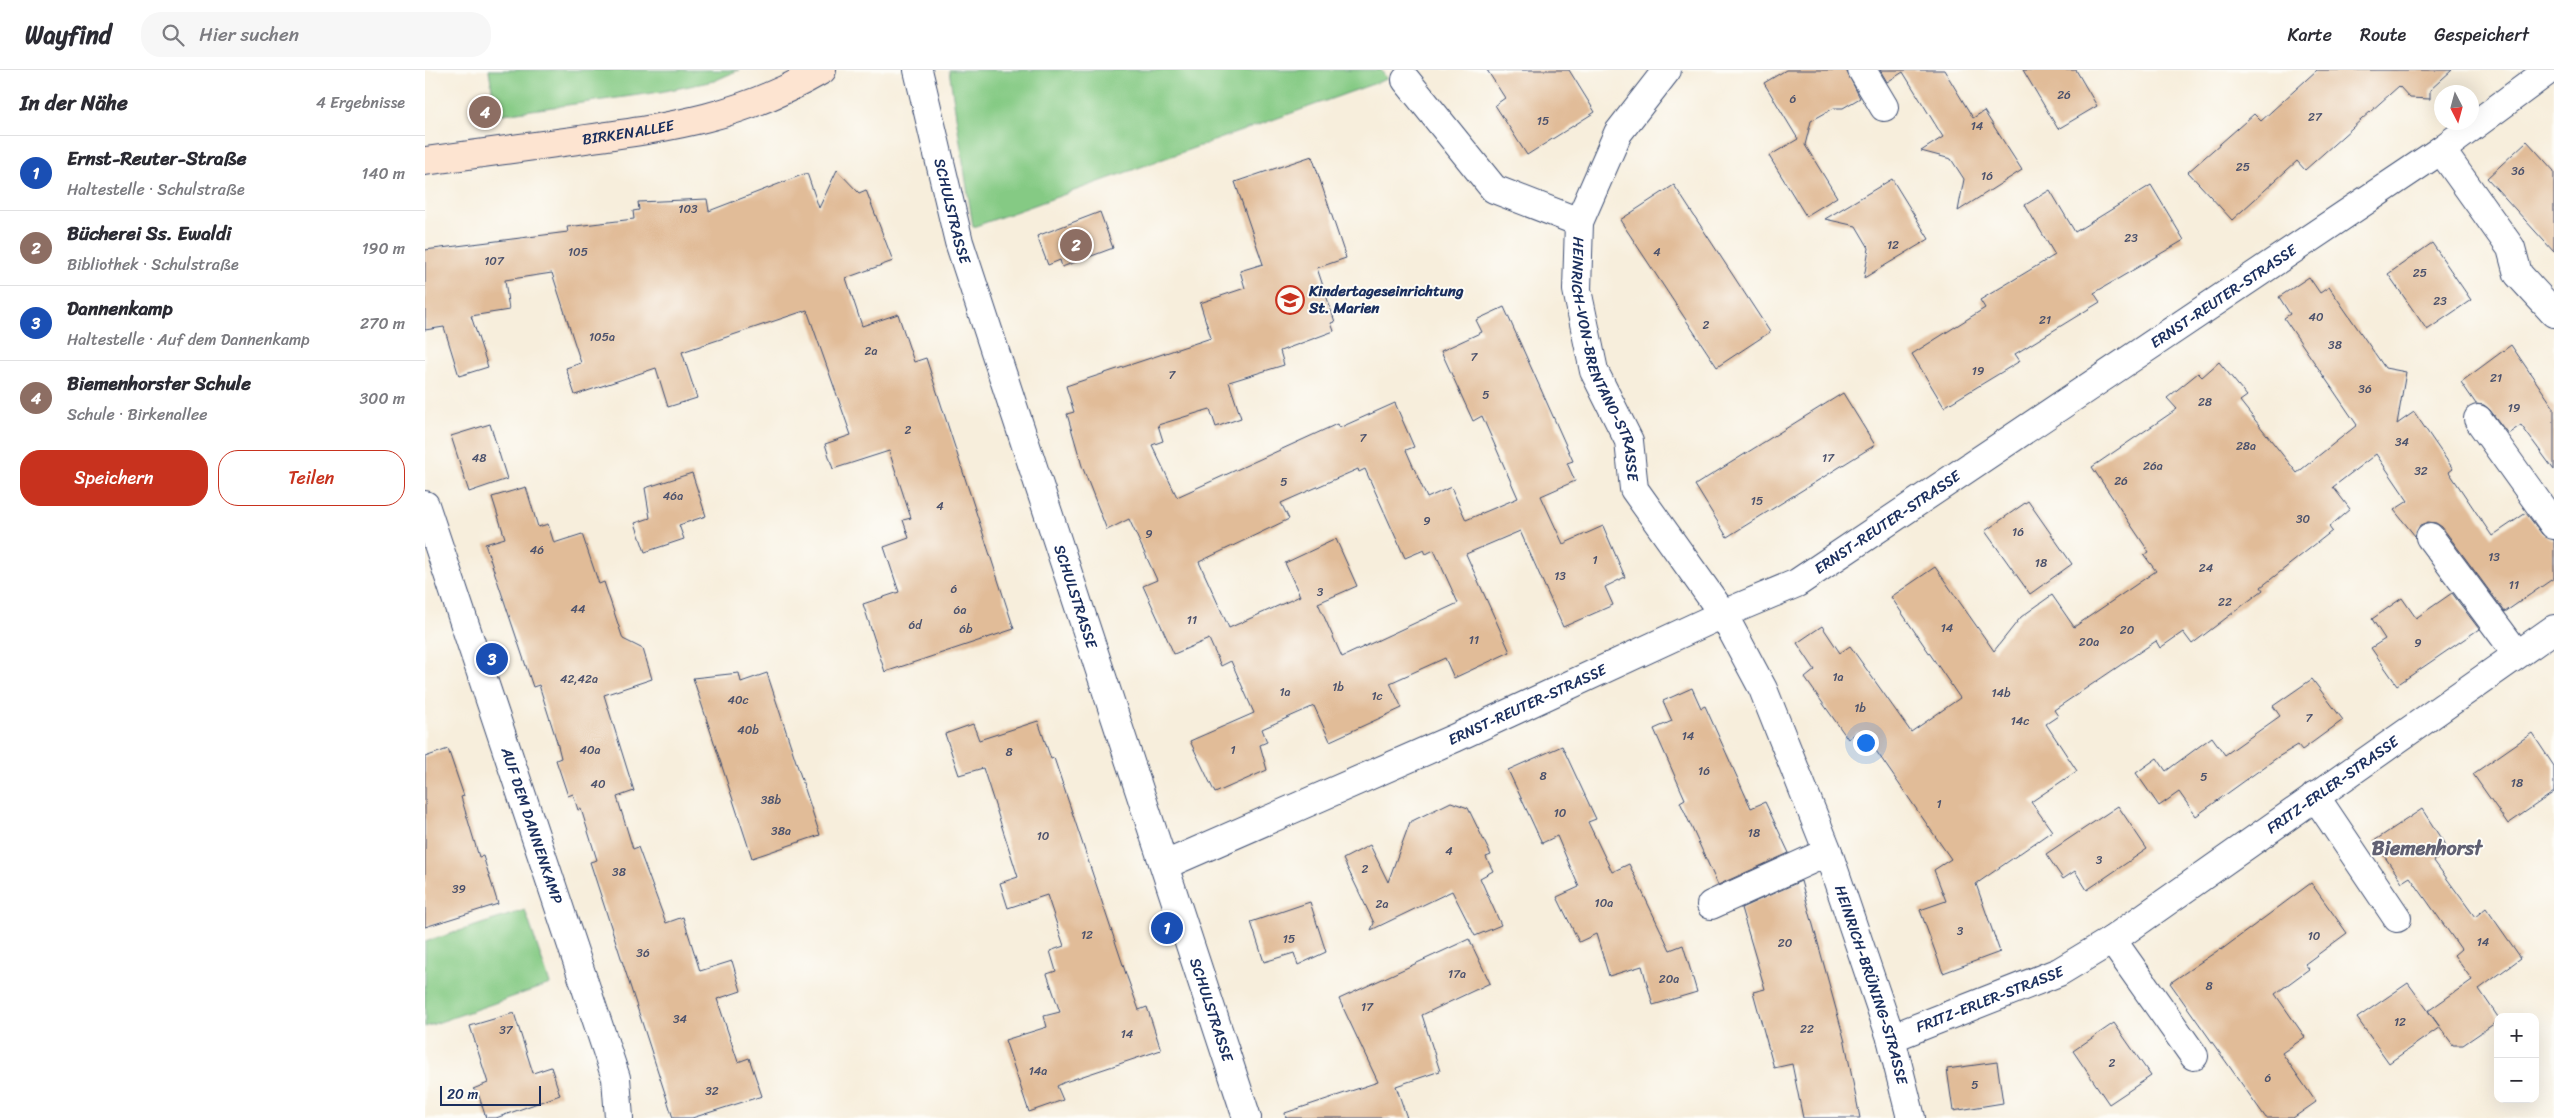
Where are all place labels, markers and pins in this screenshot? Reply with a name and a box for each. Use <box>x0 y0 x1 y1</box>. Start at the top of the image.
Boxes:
pin: 4 <box>469 93 501 131</box>
pin: 2 <box>1060 226 1092 264</box>
place label: Kindertageseinrichtung St. Marien <box>1308 278 1464 321</box>
school or university icon: Kindertageseinrichtung St. Marien <box>1275 285 1305 315</box>
pin: 3 <box>476 640 508 678</box>
pin: 1 <box>1151 909 1183 947</box>

